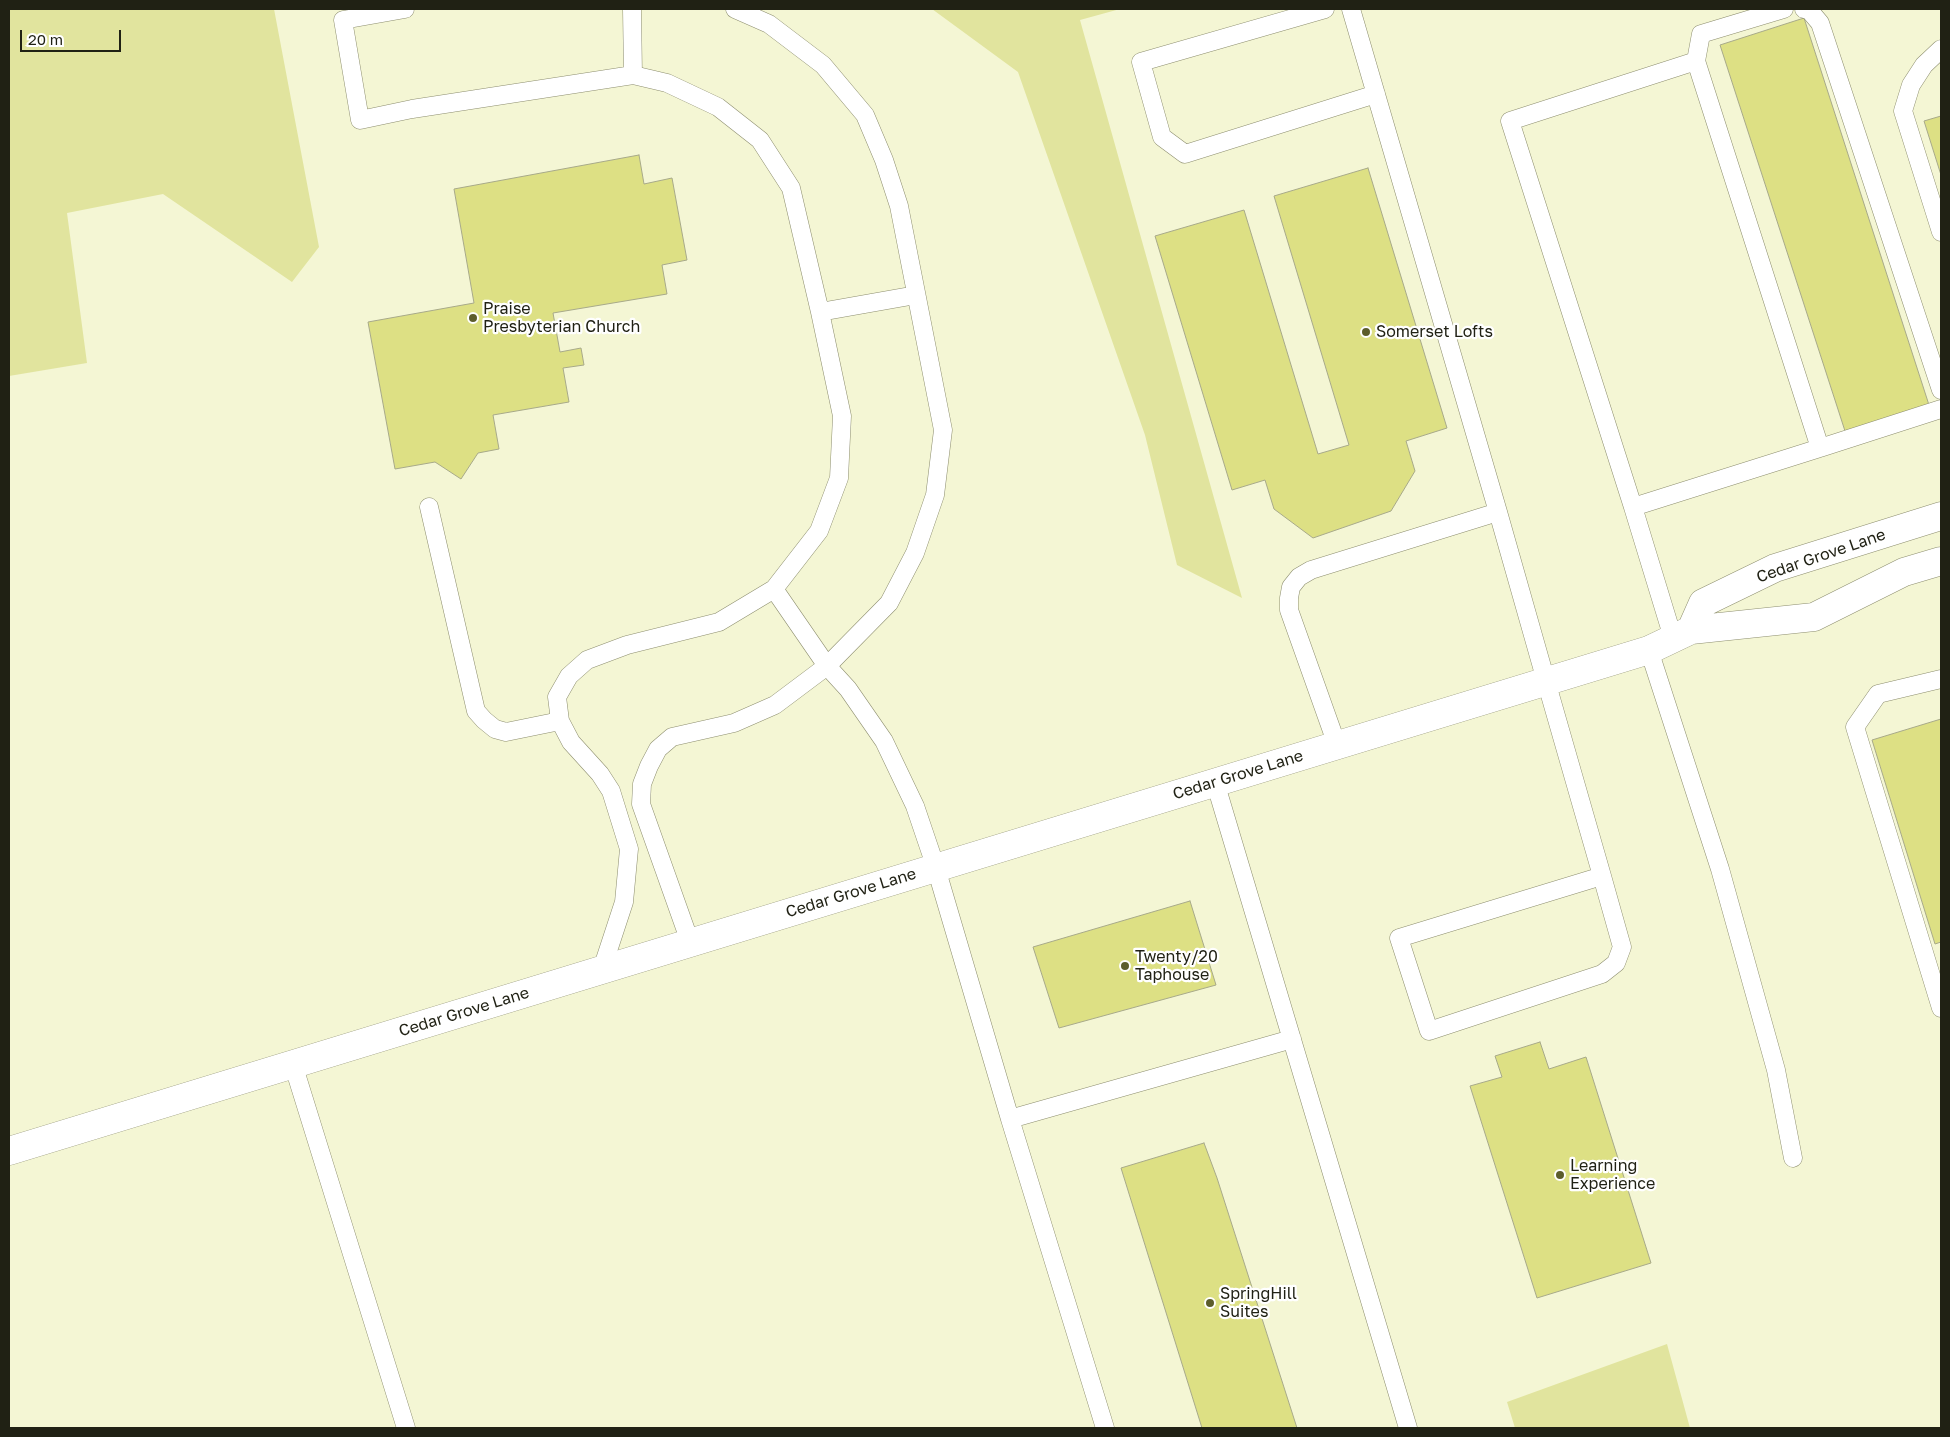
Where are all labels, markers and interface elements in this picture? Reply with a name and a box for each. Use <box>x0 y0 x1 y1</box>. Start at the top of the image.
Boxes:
scale bar <box>22 20 124 52</box>
text: 20 m <box>28 30 63 48</box>
place label: Praise Presbyterian Church <box>483 299 640 337</box>
marker: Praise Presbyterian Church <box>467 312 479 324</box>
place label: Somerset Lofts <box>1376 322 1493 342</box>
marker: Somerset Lofts <box>1360 326 1372 338</box>
street label: Cedar Grove Lane <box>1754 525 1888 587</box>
street label: Cedar Grove Lane <box>1171 746 1305 804</box>
street label: Cedar Grove Lane <box>784 864 918 922</box>
place label: Twenty/20 Taphouse <box>1135 947 1218 985</box>
marker: Twenty/20 Taphouse <box>1119 960 1131 972</box>
street label: Cedar Grove Lane <box>397 983 531 1041</box>
place label: Learning Experience <box>1570 1156 1655 1194</box>
marker: Learning Experience <box>1554 1169 1566 1181</box>
place label: SpringHill Suites <box>1220 1284 1297 1322</box>
marker: SpringHill Suites <box>1204 1297 1216 1309</box>

